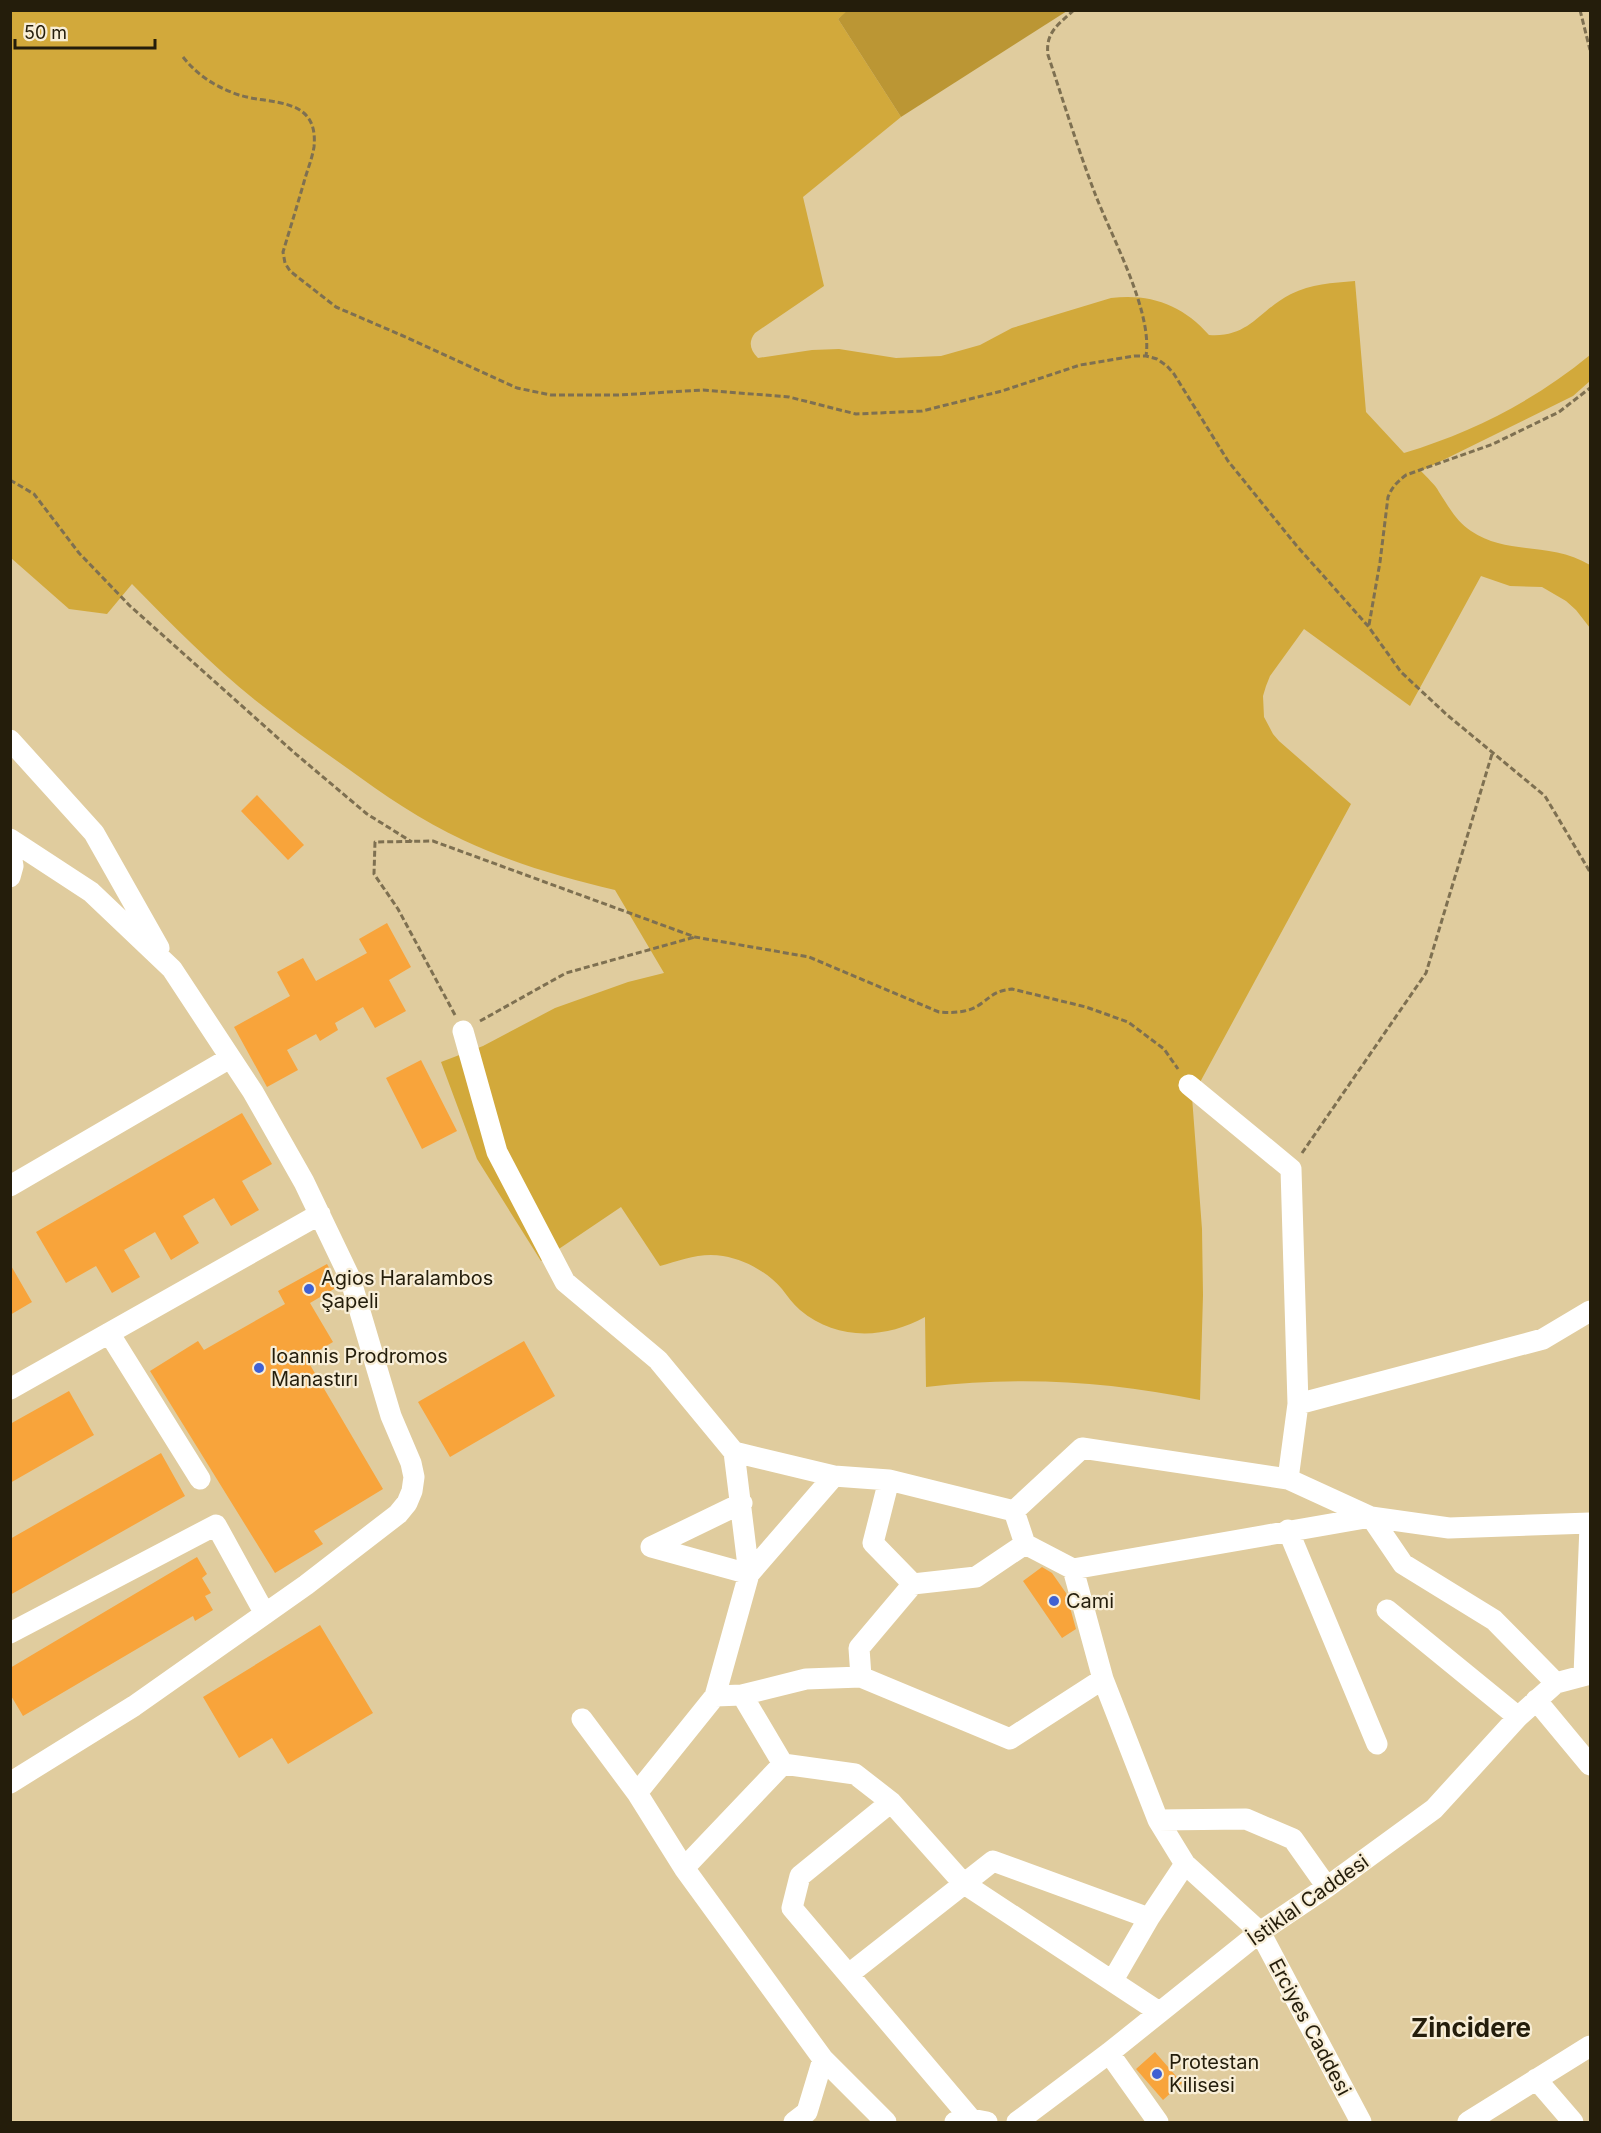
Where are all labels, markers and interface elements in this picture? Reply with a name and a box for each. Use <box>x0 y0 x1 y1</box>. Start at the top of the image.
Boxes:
scale bar <box>15 12 154 50</box>
text: 50 m <box>24 22 67 43</box>
place label: Agios Haralambos Şapeli <box>321 1266 493 1313</box>
marker: Agios Haralambos Şapeli <box>302 1282 316 1296</box>
place label: Ioannis Prodromos Manastırı <box>271 1344 448 1391</box>
marker: Ioannis Prodromos Manastırı <box>252 1361 266 1375</box>
place label: Cami <box>1066 1589 1114 1613</box>
marker: Cami <box>1047 1594 1061 1608</box>
street label: İstiklal Caddesi <box>1242 1849 1373 1951</box>
street label: Erciyes Caddesi <box>1264 1954 1356 2100</box>
district label: Zincidere <box>1411 2012 1531 2043</box>
place label: Protestan Kilisesi <box>1169 2050 1259 2097</box>
marker: Protestan Kilisesi <box>1150 2067 1164 2081</box>

